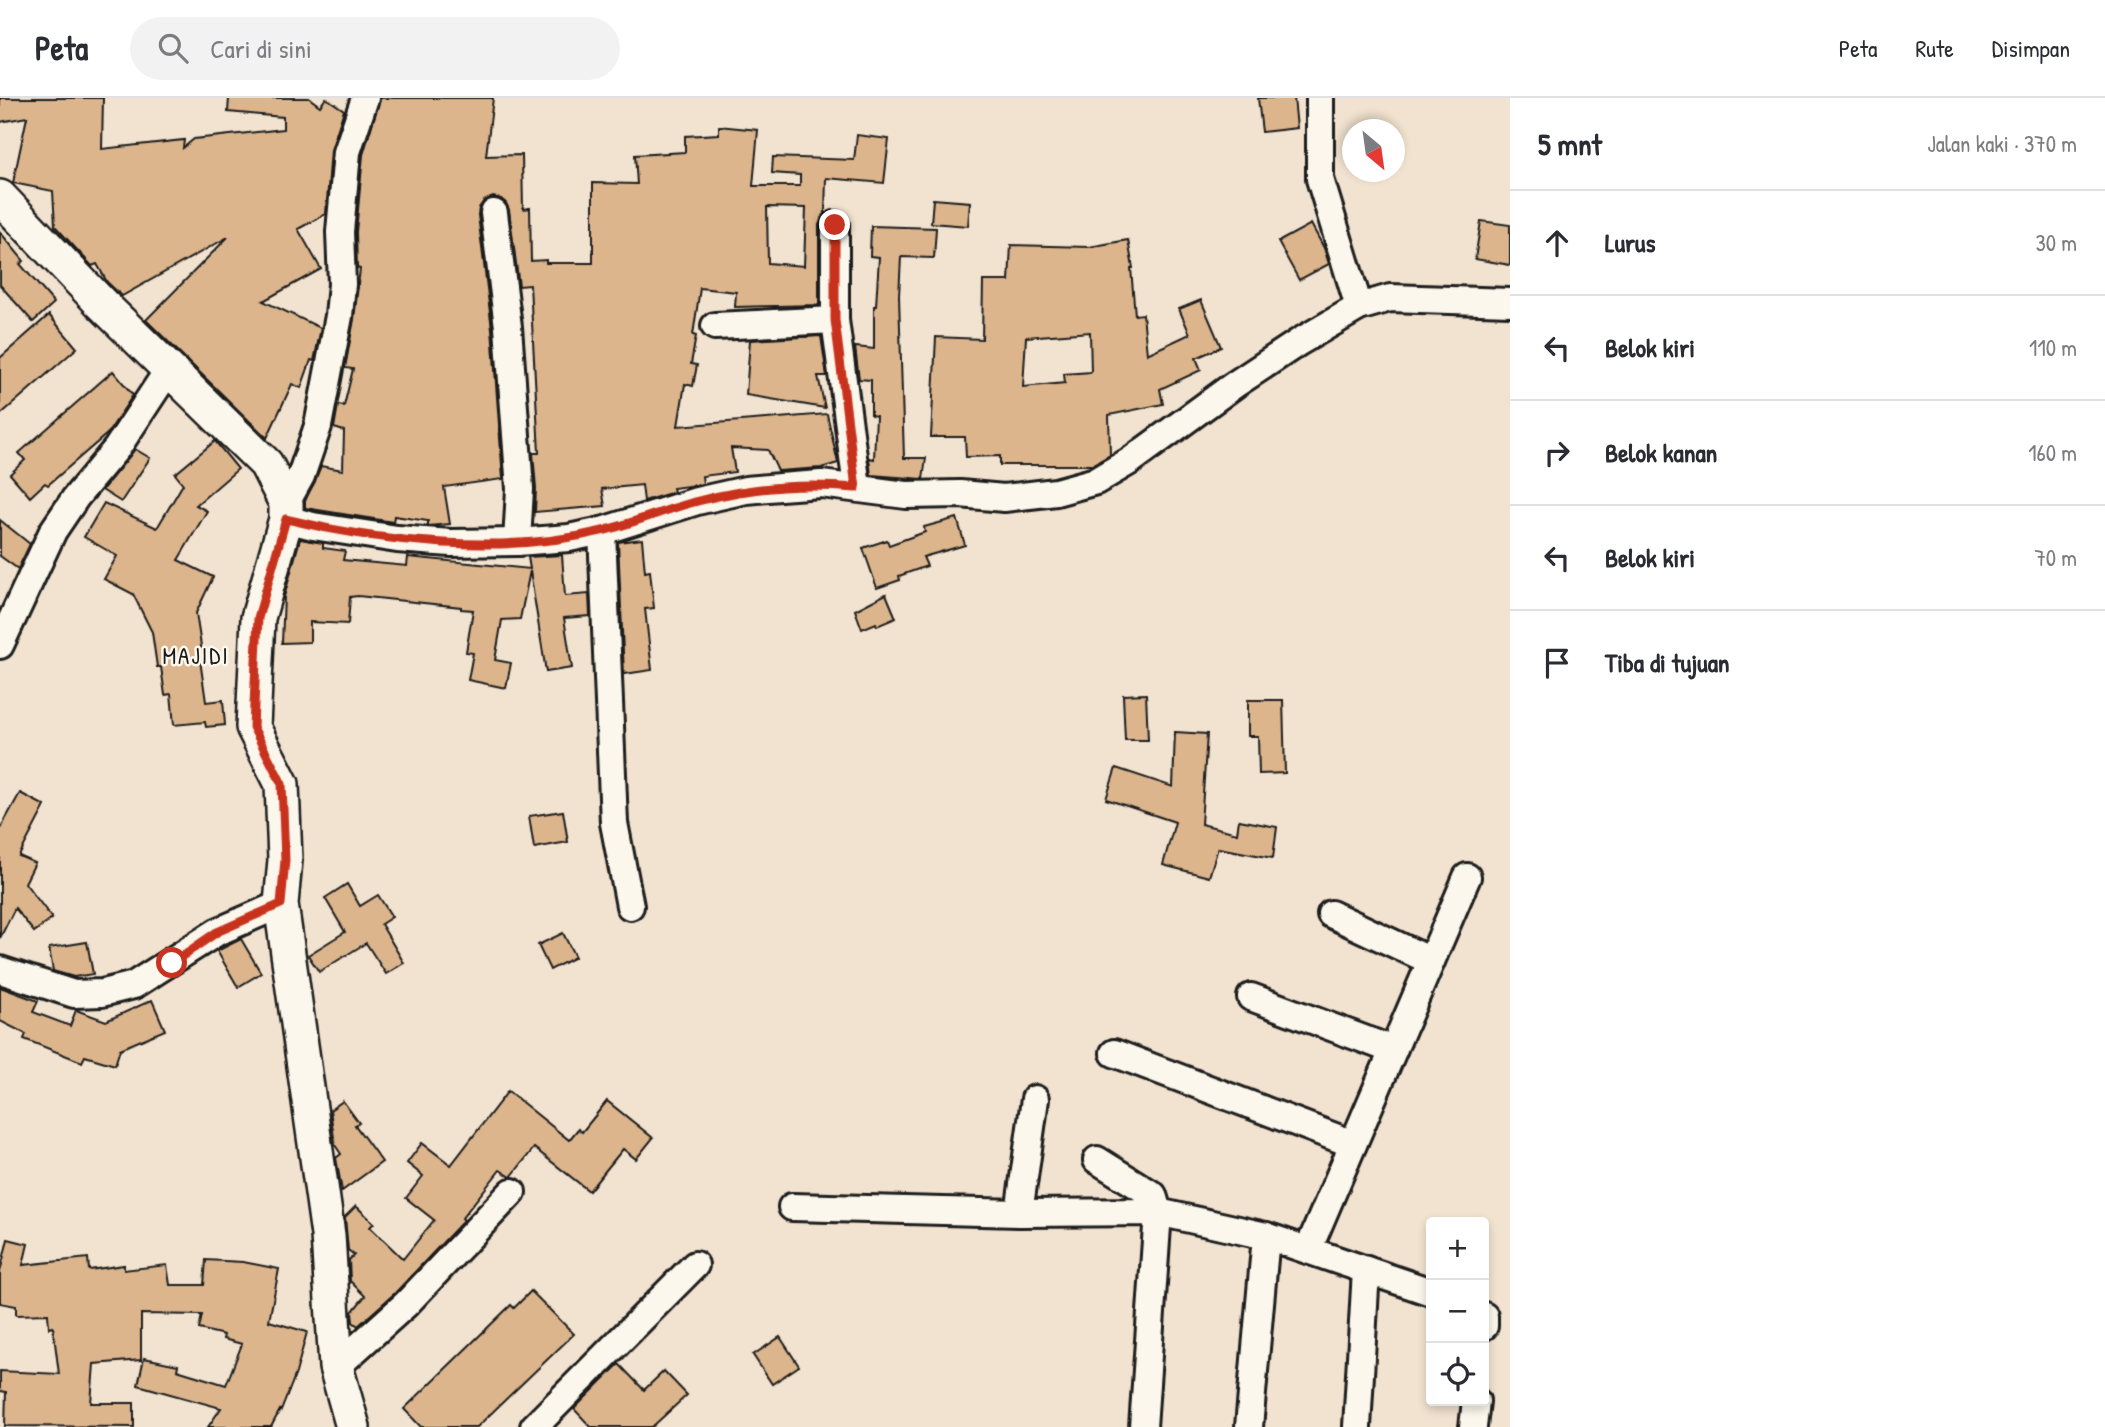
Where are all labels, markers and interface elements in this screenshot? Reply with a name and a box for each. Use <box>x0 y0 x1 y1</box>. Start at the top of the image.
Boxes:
search box <box>130 17 620 80</box>
text: Peta <box>35 26 88 70</box>
icon: search <box>154 29 192 67</box>
text: Cari di sini <box>210 31 312 66</box>
text: Peta <box>1839 32 1877 64</box>
text: Rute <box>1915 32 1954 64</box>
text: Disimpan <box>1992 32 2070 64</box>
north arrow <box>1342 119 1405 182</box>
text: 5 mnt <box>1538 124 1602 164</box>
text: Jalan kaki · 370 m <box>1927 128 2077 159</box>
route end <box>819 209 850 240</box>
icon: ahead <box>1538 224 1576 262</box>
text: Lurus <box>1605 225 1656 260</box>
text: 30 m <box>2035 227 2077 258</box>
icon: left <box>1538 329 1576 367</box>
text: Belok kiri <box>1605 330 1695 365</box>
text: 110 m <box>2029 332 2077 363</box>
icon: right <box>1538 434 1576 472</box>
text: Belok kanan <box>1605 435 1717 470</box>
text: 160 m <box>2028 437 2077 468</box>
icon: left <box>1538 539 1576 577</box>
text: Belok kiri <box>1605 540 1695 575</box>
text: 70 m <box>2034 542 2077 573</box>
district label: MAJIDI <box>162 640 230 671</box>
icon: arrive <box>1538 644 1576 682</box>
text: Tiba di tujuan <box>1605 645 1730 680</box>
route start <box>156 947 187 978</box>
map controls <box>1426 1217 1489 1406</box>
button: + <box>1426 1217 1489 1280</box>
button: − <box>1426 1280 1489 1343</box>
button: locate <box>1426 1343 1489 1406</box>

